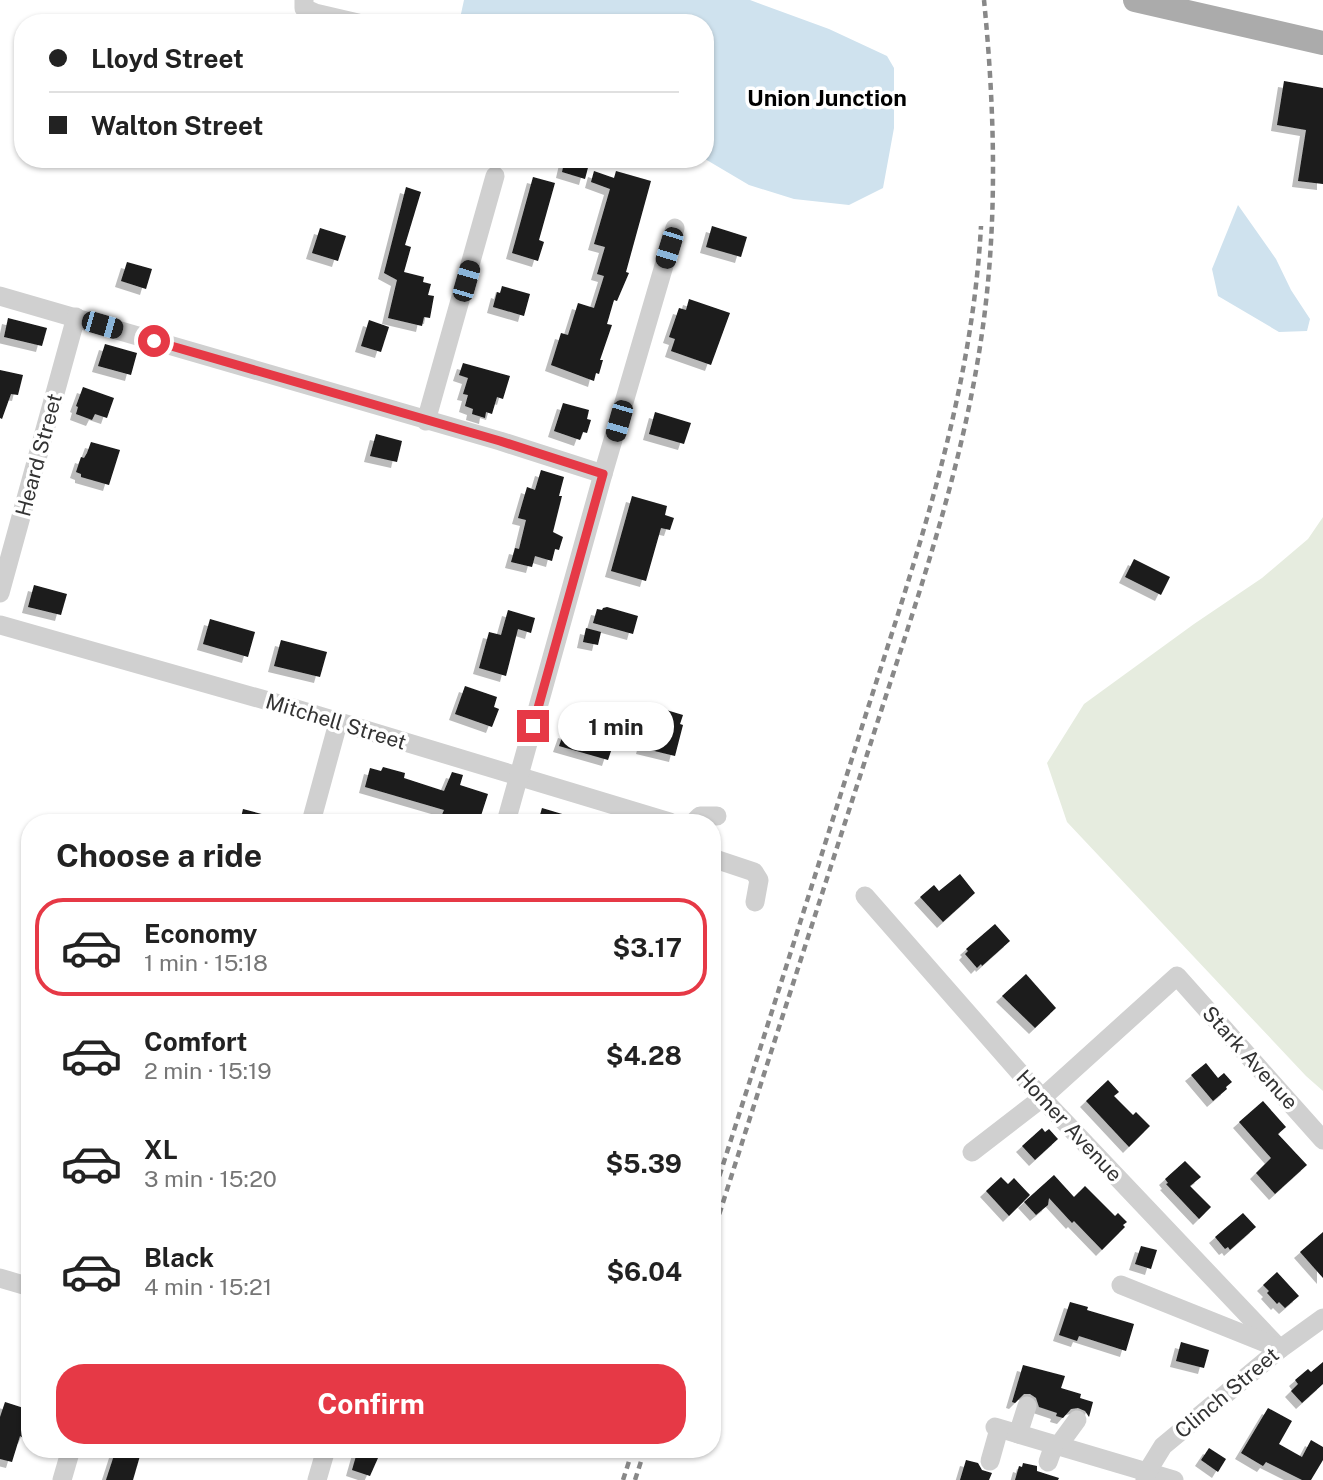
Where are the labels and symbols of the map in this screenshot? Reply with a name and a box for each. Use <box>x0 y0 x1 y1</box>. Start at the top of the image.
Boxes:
district label: Union Junction <box>747 84 907 111</box>
car <box>653 225 686 271</box>
car <box>451 258 482 304</box>
car <box>79 309 126 341</box>
route start <box>138 325 170 357</box>
street label: Heard Street <box>10 391 67 519</box>
car <box>604 398 635 444</box>
street label: Mitchell Street <box>263 688 410 755</box>
callout: 1 min <box>558 702 673 750</box>
route end <box>517 710 549 742</box>
street label: Stark Avenue <box>1197 1001 1303 1115</box>
street label: Homer Avenue <box>1011 1065 1127 1187</box>
street label: Clinch Street <box>1170 1342 1284 1443</box>

